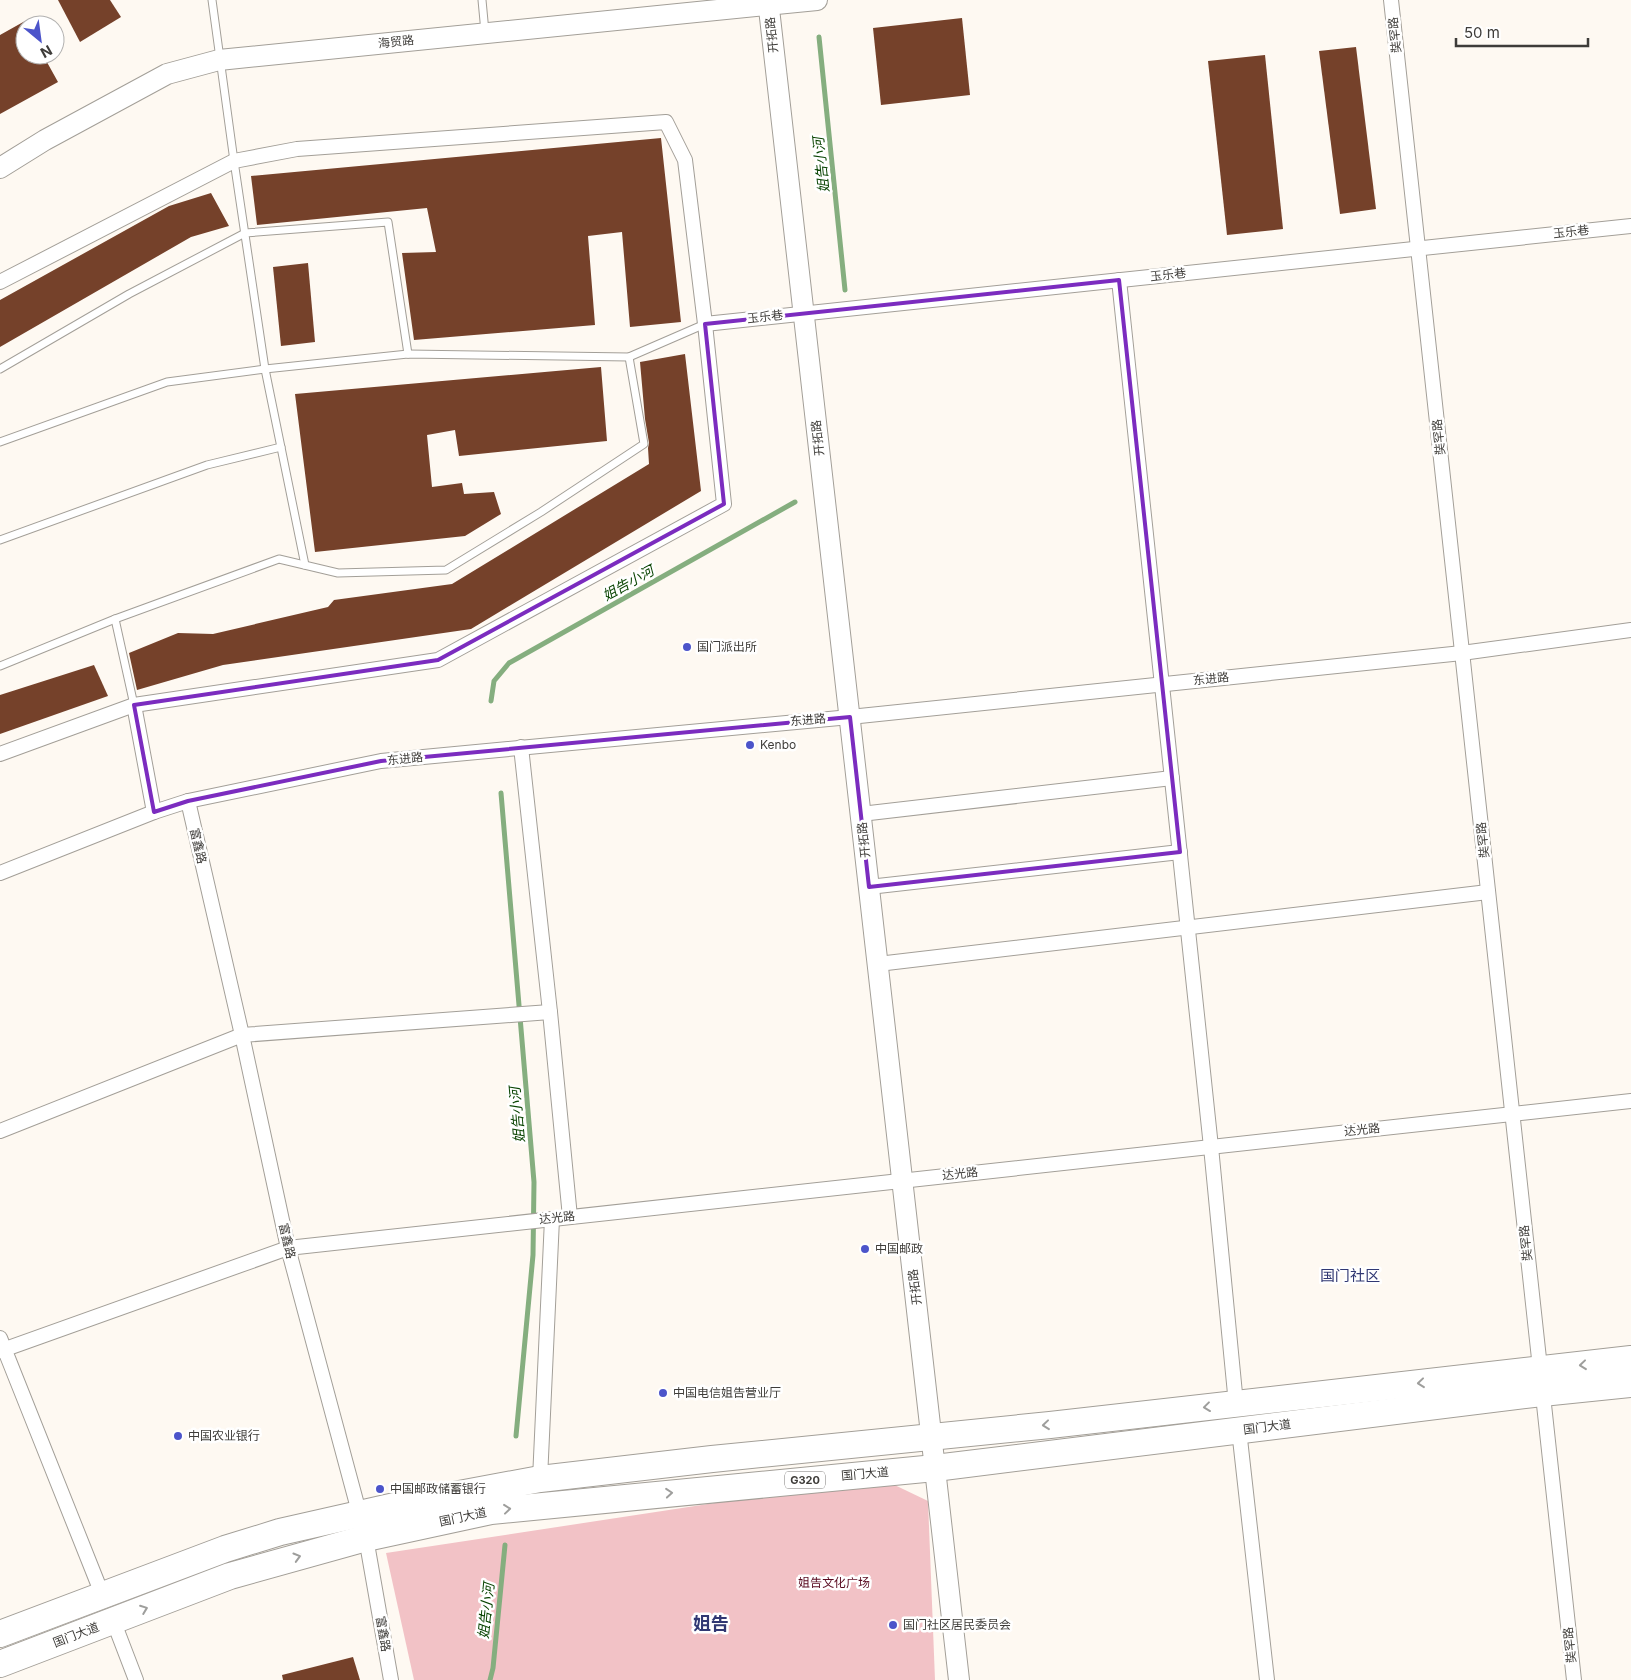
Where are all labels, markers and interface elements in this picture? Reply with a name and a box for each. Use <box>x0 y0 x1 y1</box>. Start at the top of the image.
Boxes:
north arrow <box>15 15 65 65</box>
scale bar <box>1456 15 1588 47</box>
street label: 开拓路 <box>762 16 781 54</box>
street label: 奘罕路 <box>1385 16 1404 54</box>
text: 50 m <box>1464 23 1500 42</box>
street label: 海贸路 <box>377 32 415 51</box>
text: N <box>38 42 55 62</box>
water label: 姐告小河 <box>809 133 832 194</box>
street label: 玉乐巷 <box>1552 222 1590 241</box>
street label: 玉乐巷 <box>1149 265 1187 284</box>
street label: 玉乐巷 <box>746 307 784 326</box>
street label: 奘罕路 <box>1429 418 1448 456</box>
street label: 开拓路 <box>808 419 827 457</box>
water label: 姐告小河 <box>599 560 659 604</box>
place label: 国门派出所 <box>697 639 757 654</box>
marker: 国门派出所 <box>681 641 693 653</box>
street label: 东进路 <box>1192 669 1230 688</box>
street label: 东进路 <box>789 710 827 729</box>
place label: Kenbo <box>760 737 796 752</box>
marker: Kenbo <box>744 739 756 751</box>
street label: 东进路 <box>386 749 424 768</box>
street label: 开拓路 <box>854 821 873 859</box>
street label: 奘罕路 <box>1473 821 1492 859</box>
street label: 富鑫路 <box>187 827 210 865</box>
water label: 姐告小河 <box>505 1083 527 1144</box>
street label: 达光路 <box>1343 1120 1381 1139</box>
street label: 达光路 <box>941 1164 979 1183</box>
street label: 达光路 <box>538 1208 576 1227</box>
street label: 富鑫路 <box>276 1222 299 1260</box>
street label: 奘罕路 <box>1516 1224 1535 1262</box>
place label: 中国邮政 <box>875 1241 923 1256</box>
marker: 中国邮政 <box>859 1243 871 1255</box>
district label: 国门社区 <box>1320 1266 1380 1285</box>
street label: 开拓路 <box>905 1268 924 1306</box>
one-way arrow <box>1578 1359 1586 1370</box>
one-way arrow <box>1417 1377 1425 1388</box>
place label: 中国电信姐告营业厅 <box>673 1385 781 1400</box>
marker: 中国电信姐告营业厅 <box>657 1387 669 1399</box>
one-way arrow <box>1203 1401 1211 1412</box>
street label: 国门大道 <box>1242 1416 1292 1437</box>
one-way arrow <box>1042 1420 1050 1431</box>
place label: 中国农业银行 <box>188 1428 260 1443</box>
marker: 中国农业银行 <box>172 1430 184 1442</box>
street label: 国门大道 <box>840 1464 890 1483</box>
road number: G320 <box>785 1472 825 1488</box>
place label: 中国邮政储蓄银行 <box>390 1481 486 1496</box>
marker: 中国邮政储蓄银行 <box>374 1483 386 1495</box>
one-way arrow <box>665 1488 673 1499</box>
street label: 国门大道 <box>438 1504 488 1529</box>
one-way arrow <box>503 1504 511 1515</box>
one-way arrow <box>293 1552 302 1563</box>
park label: 姐告文化广场 <box>798 1575 870 1590</box>
water label: 姐告小河 <box>474 1579 497 1640</box>
one-way arrow <box>139 1605 147 1615</box>
district label: 姐告 <box>693 1613 729 1634</box>
street label: 富鑫路 <box>373 1615 394 1653</box>
place label: 国门社区居民委员会 <box>903 1617 1011 1632</box>
street label: 国门大道 <box>51 1619 101 1650</box>
marker: 国门社区居民委员会 <box>887 1619 899 1631</box>
street label: 奘罕路 <box>1560 1626 1579 1664</box>

